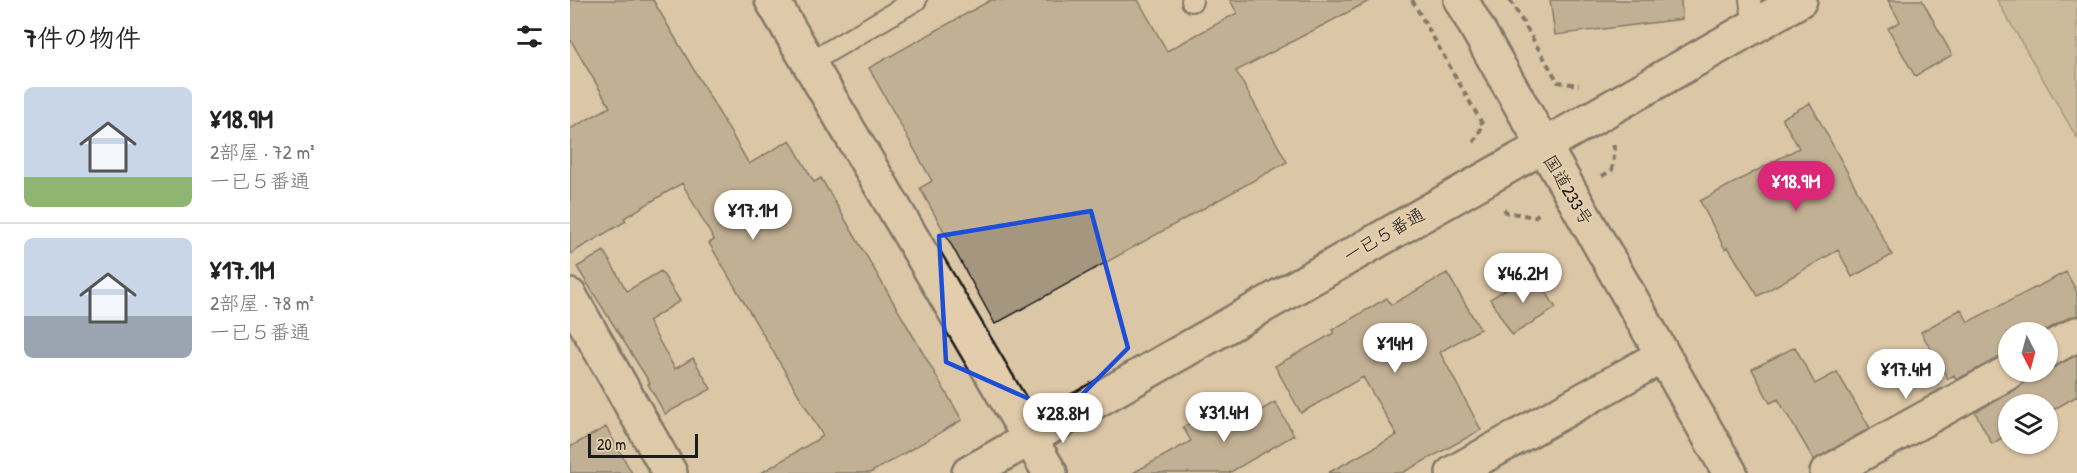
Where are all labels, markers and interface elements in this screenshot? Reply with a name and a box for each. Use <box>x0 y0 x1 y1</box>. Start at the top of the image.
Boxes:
text: 7件の物件 <box>24 20 141 55</box>
icon: filters <box>513 20 546 53</box>
text: ¥18.9M <box>210 101 273 136</box>
icon: home <box>72 111 144 183</box>
text: 2部屋 · 72 m² <box>210 138 315 165</box>
street label: 国道233号 <box>1537 150 1599 230</box>
pin: ¥18.9M <box>1747 161 1845 212</box>
text: 一已５番通 <box>210 167 310 194</box>
text: ¥18.9M <box>1772 167 1820 194</box>
pin: ¥17.1M <box>704 190 802 241</box>
text: ¥17.1M <box>728 196 778 223</box>
street label: 一已５番通 <box>1339 201 1429 268</box>
text: ¥17.1M <box>210 252 275 287</box>
pin: ¥46.2M <box>1474 253 1572 304</box>
text: ¥46.2M <box>1498 259 1548 286</box>
icon: home <box>72 262 144 334</box>
text: 2部屋 · 78 m² <box>210 289 314 316</box>
text: 一已５番通 <box>210 318 310 345</box>
north arrow <box>1998 322 2058 382</box>
map controls <box>1998 322 2058 454</box>
pin: ¥14M <box>1359 323 1431 374</box>
text: ¥14M <box>1377 329 1413 356</box>
pin: ¥17.4M <box>1857 349 1955 400</box>
text: ¥17.4M <box>1881 355 1931 382</box>
pin: ¥31.4M <box>1175 392 1273 443</box>
pin: ¥28.8M <box>1014 393 1112 444</box>
button: layers <box>1998 394 2058 454</box>
text: ¥31.4M <box>1199 398 1249 425</box>
text: ¥28.8M <box>1037 399 1089 426</box>
scale bar <box>588 431 698 458</box>
text: 20 m <box>597 433 626 455</box>

